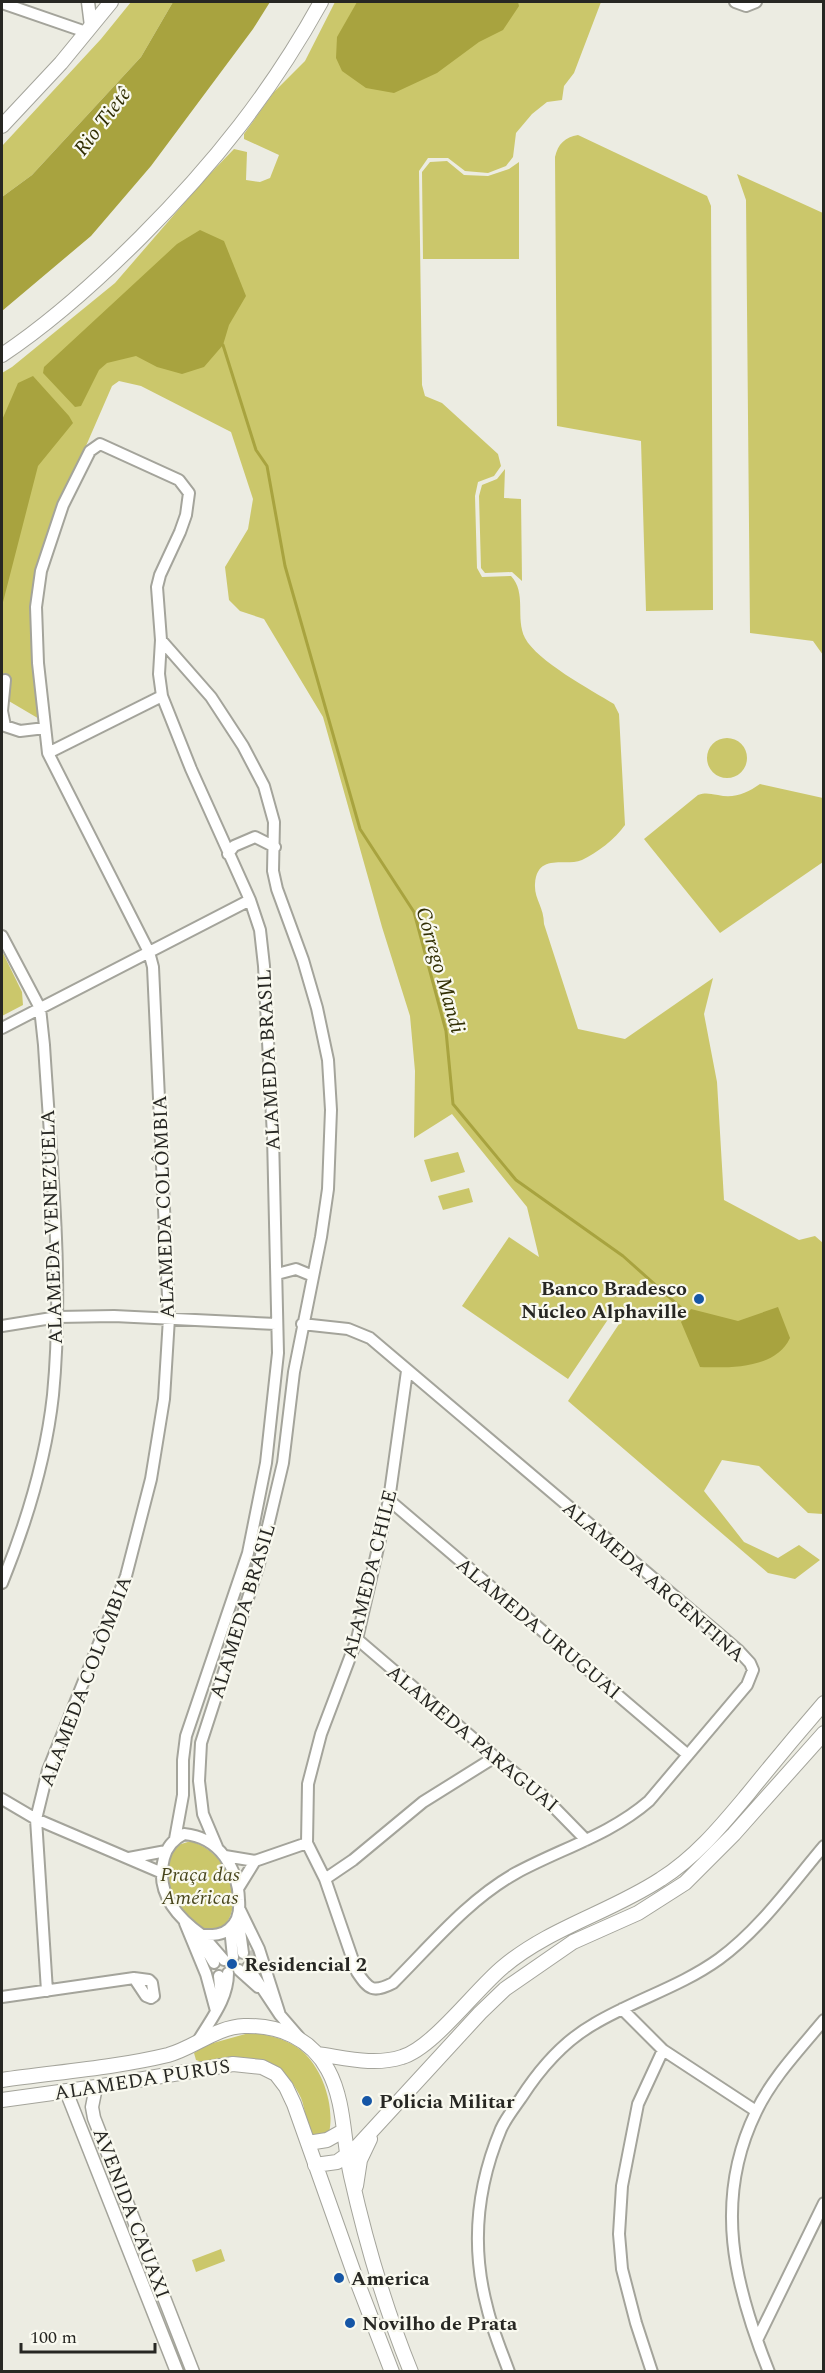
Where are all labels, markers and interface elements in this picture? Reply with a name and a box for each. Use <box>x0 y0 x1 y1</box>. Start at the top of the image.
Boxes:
water label: Rio Tietê <box>66 80 140 163</box>
water label: Córrego Mandi <box>407 903 473 1037</box>
street label: ALAMEDA BRASIL <box>249 968 289 1152</box>
street label: ALAMEDA COLÔMBIA <box>145 1095 183 1319</box>
street label: ALAMEDA VENEZUELA <box>33 1109 71 1345</box>
place label: Banco Bradesco Núcleo Alphaville <box>521 1274 687 1327</box>
marker: Banco Bradesco Núcleo Alphaville <box>692 1292 706 1306</box>
street label: ALAMEDA CHILE <box>334 1487 405 1662</box>
street label: ALAMEDA ARGENTINA <box>555 1494 751 1670</box>
street label: ALAMEDA BRASIL <box>202 1520 284 1703</box>
street label: ALAMEDA URUGUAI <box>449 1551 628 1707</box>
street label: ALAMEDA COLÔMBIA <box>32 1571 140 1791</box>
street label: ALAMEDA PARAGUAI <box>380 1658 565 1820</box>
park label: Praça das Américas <box>160 1860 240 1913</box>
place label: Residencial 2 <box>244 1950 367 1980</box>
marker: Residencial 2 <box>225 1957 239 1971</box>
street label: ALAMEDA PURUS <box>52 2051 232 2109</box>
place label: Policia Militar <box>379 2087 515 2117</box>
marker: Policia Militar <box>360 2094 374 2108</box>
street label: AVENIDA CAUAXI <box>85 2124 177 2303</box>
place label: America <box>351 2264 430 2294</box>
marker: America <box>332 2271 346 2285</box>
place label: Novilho de Prata <box>362 2309 518 2339</box>
scale bar <box>21 2316 154 2354</box>
marker: Novilho de Prata <box>343 2316 357 2330</box>
text: 100 m <box>30 2324 77 2351</box>

